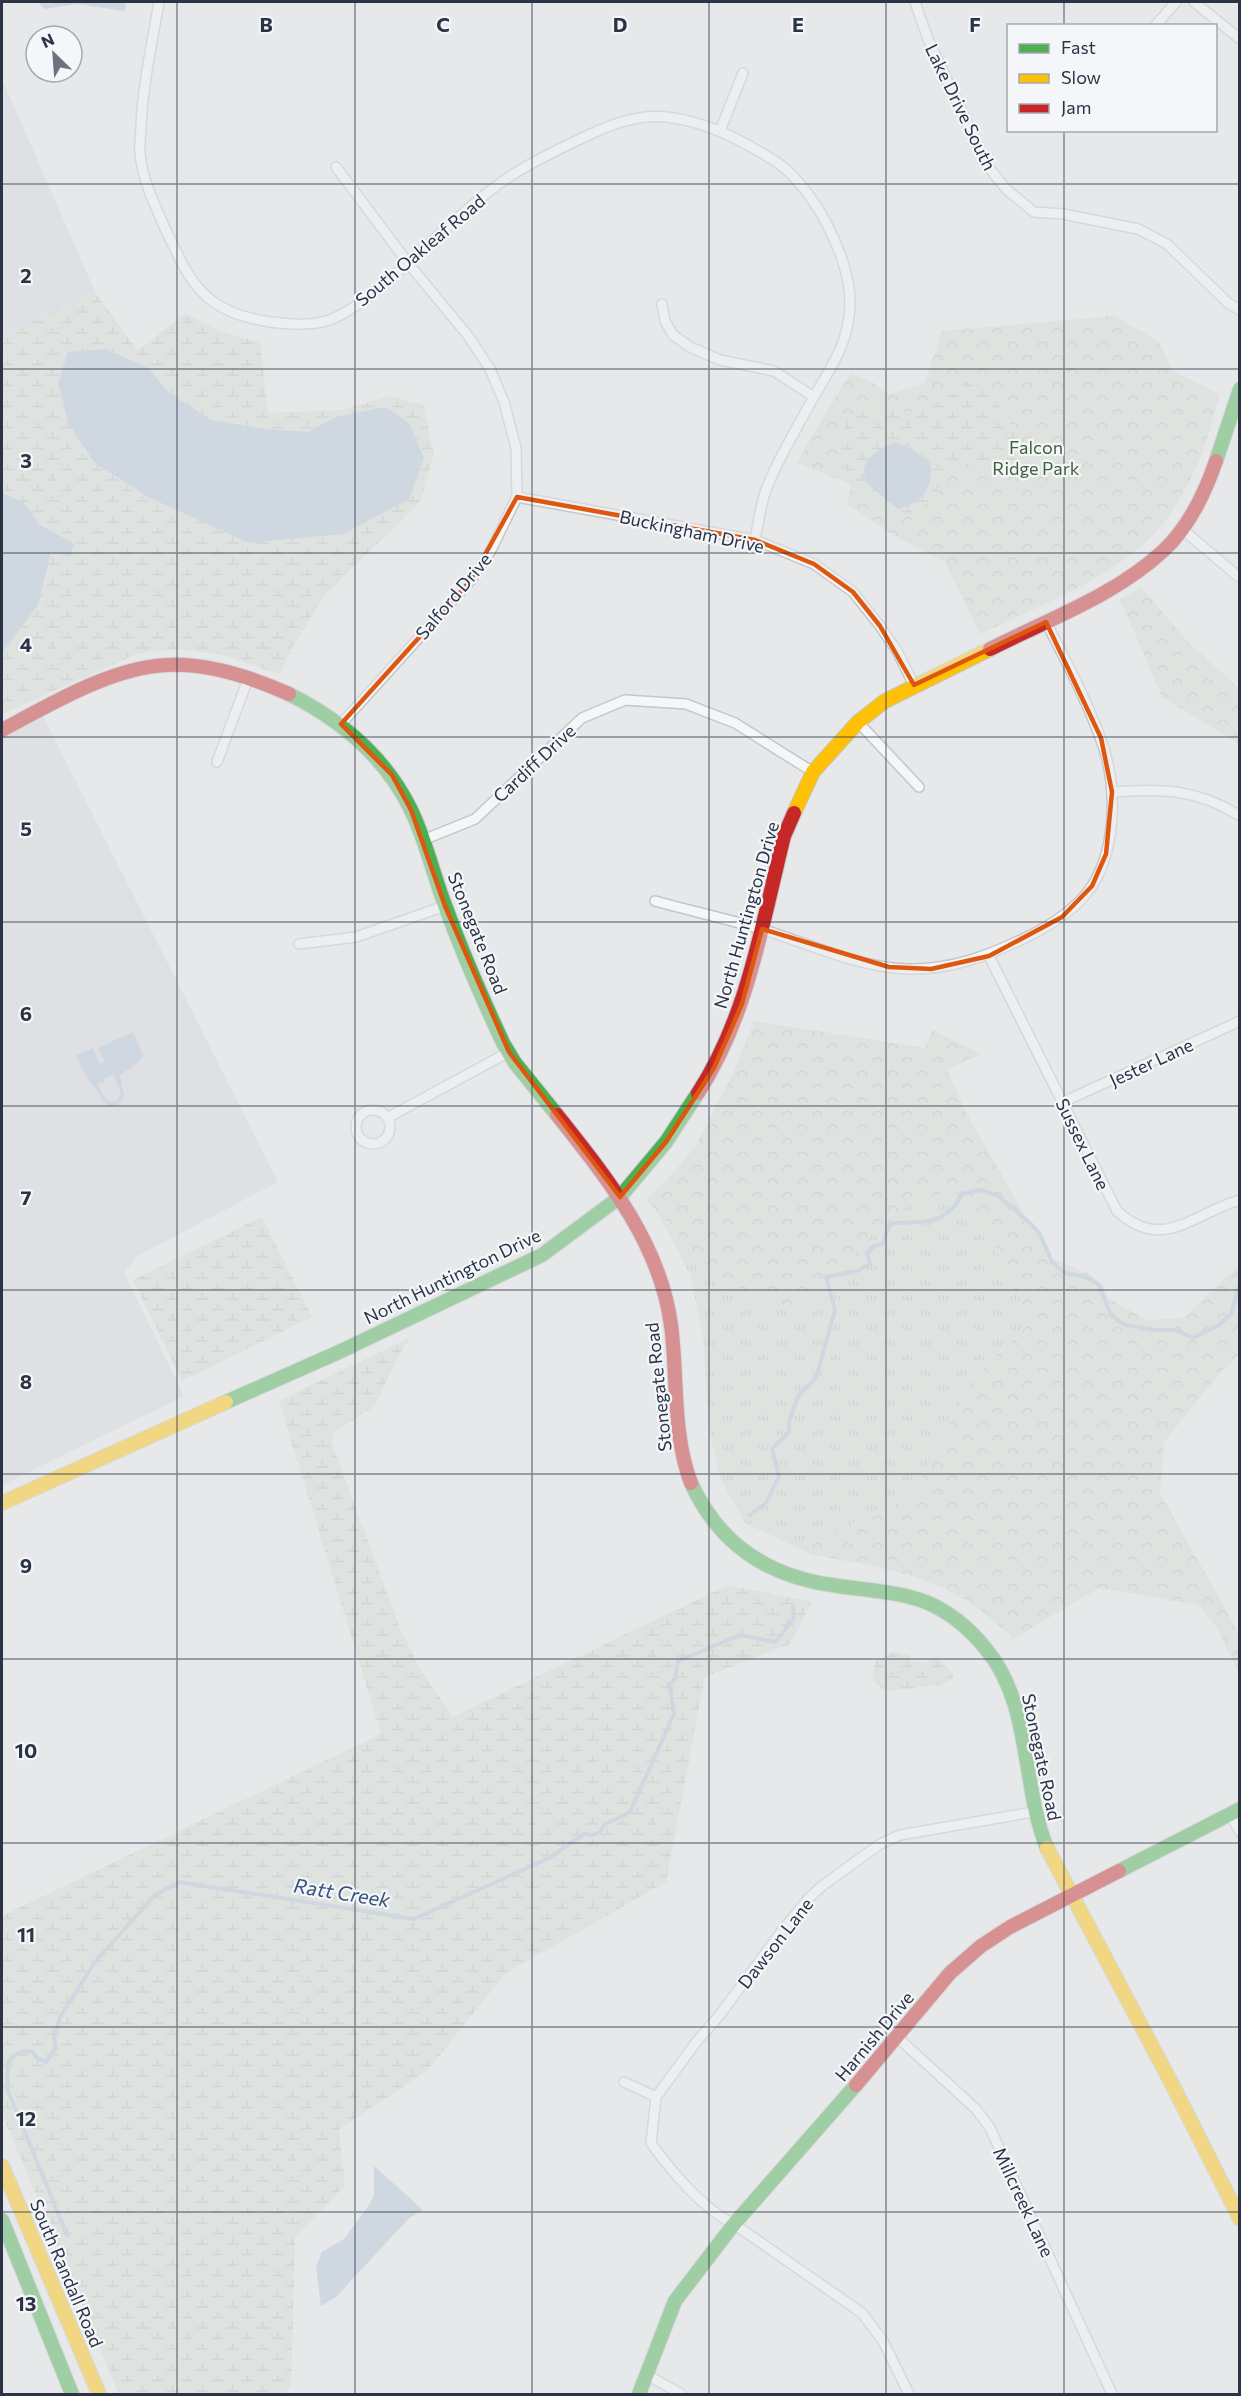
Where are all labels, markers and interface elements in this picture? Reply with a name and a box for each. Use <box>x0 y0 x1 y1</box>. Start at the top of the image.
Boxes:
text: B <box>259 12 273 36</box>
text: C <box>436 12 450 36</box>
text: D <box>613 12 627 36</box>
text: E <box>792 12 804 36</box>
text: F <box>969 12 981 36</box>
north arrow <box>24 24 84 84</box>
legend <box>1007 24 1217 132</box>
text: N <box>38 29 57 51</box>
text: Fast <box>1061 36 1096 58</box>
street label: Lake Drive South <box>921 40 1001 174</box>
text: Slow <box>1061 66 1101 88</box>
text: Jam <box>1061 96 1091 118</box>
street label: South Oakleaf Road <box>351 189 489 311</box>
text: 2 <box>20 263 32 287</box>
park label: Falcon Ridge Park <box>992 436 1080 479</box>
text: 3 <box>20 448 32 472</box>
street label: Buckingham Drive <box>618 505 766 557</box>
street label: Salford Drive <box>410 548 496 644</box>
text: 4 <box>20 632 32 656</box>
street label: Cardiff Drive <box>488 719 580 807</box>
text: 5 <box>20 816 32 840</box>
street label: North Huntington Drive <box>709 819 783 1011</box>
street label: Stonegate Road <box>444 869 512 997</box>
text: 6 <box>20 1001 32 1025</box>
street label: Jester Lane <box>1106 1033 1196 1091</box>
street label: Sussex Lane <box>1051 1095 1115 1193</box>
text: 7 <box>21 1185 32 1209</box>
street label: North Huntington Drive <box>360 1224 544 1328</box>
street label: Stonegate Road <box>640 1321 676 1453</box>
text: 8 <box>20 1369 32 1393</box>
text: 9 <box>20 1553 32 1577</box>
street label: Stonegate Road <box>1018 1691 1066 1823</box>
text: 10 <box>15 1738 37 1762</box>
water label: Ratt Creek <box>292 1873 393 1912</box>
street label: Dawson Lane <box>733 1893 817 1993</box>
text: 11 <box>17 1922 35 1946</box>
street label: Harnish Drive <box>830 1987 918 2085</box>
text: 12 <box>16 2106 36 2130</box>
street label: Millcreek Lane <box>989 2144 1059 2260</box>
street label: South Randall Road <box>26 2196 108 2350</box>
text: 13 <box>16 2291 36 2315</box>

